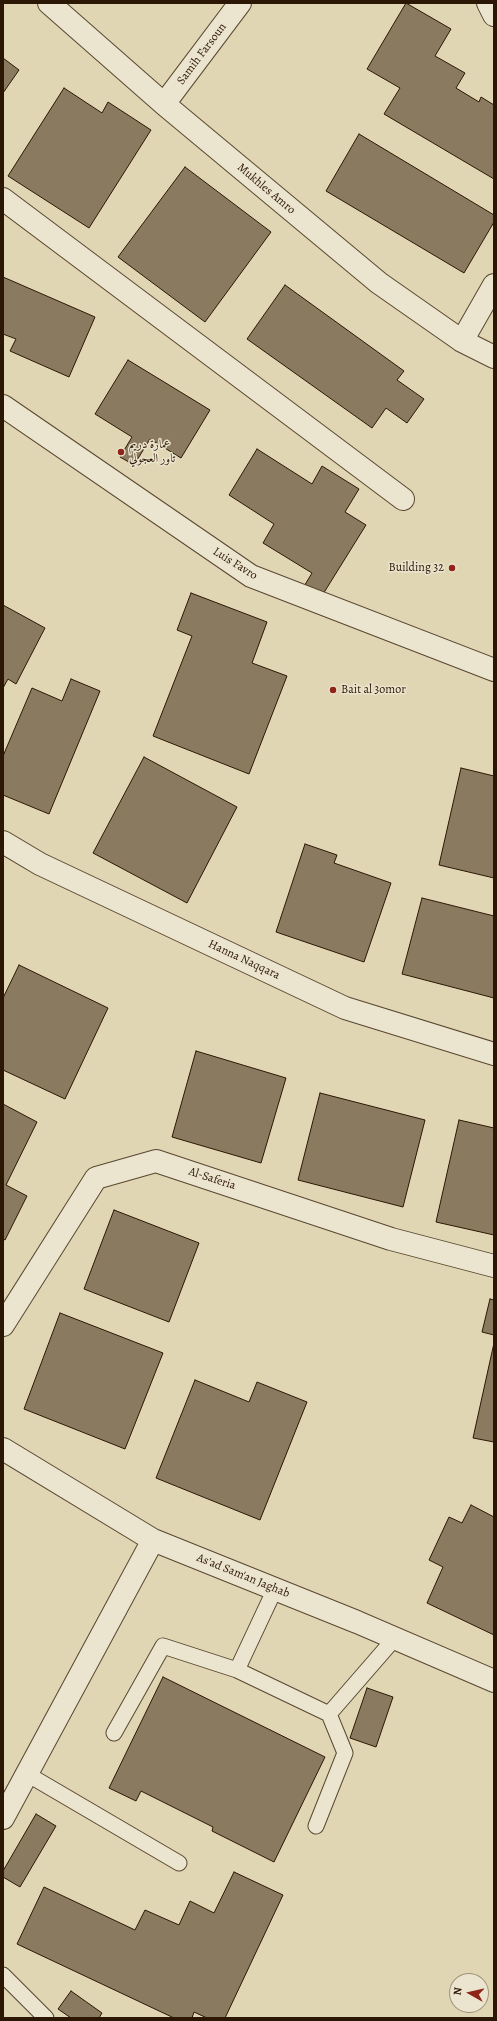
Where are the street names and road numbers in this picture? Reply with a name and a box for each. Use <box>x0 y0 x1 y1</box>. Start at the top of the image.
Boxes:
street label: Samih Farsoun <box>174 20 230 88</box>
street label: Mukhles Amro <box>234 161 298 217</box>
street label: Luis Favro <box>210 545 260 583</box>
street label: Hanna Naqqara <box>206 937 282 983</box>
street label: Al-Saferia <box>187 1165 237 1193</box>
street label: As'ad Sam'an Jaghab <box>194 1551 292 1601</box>

